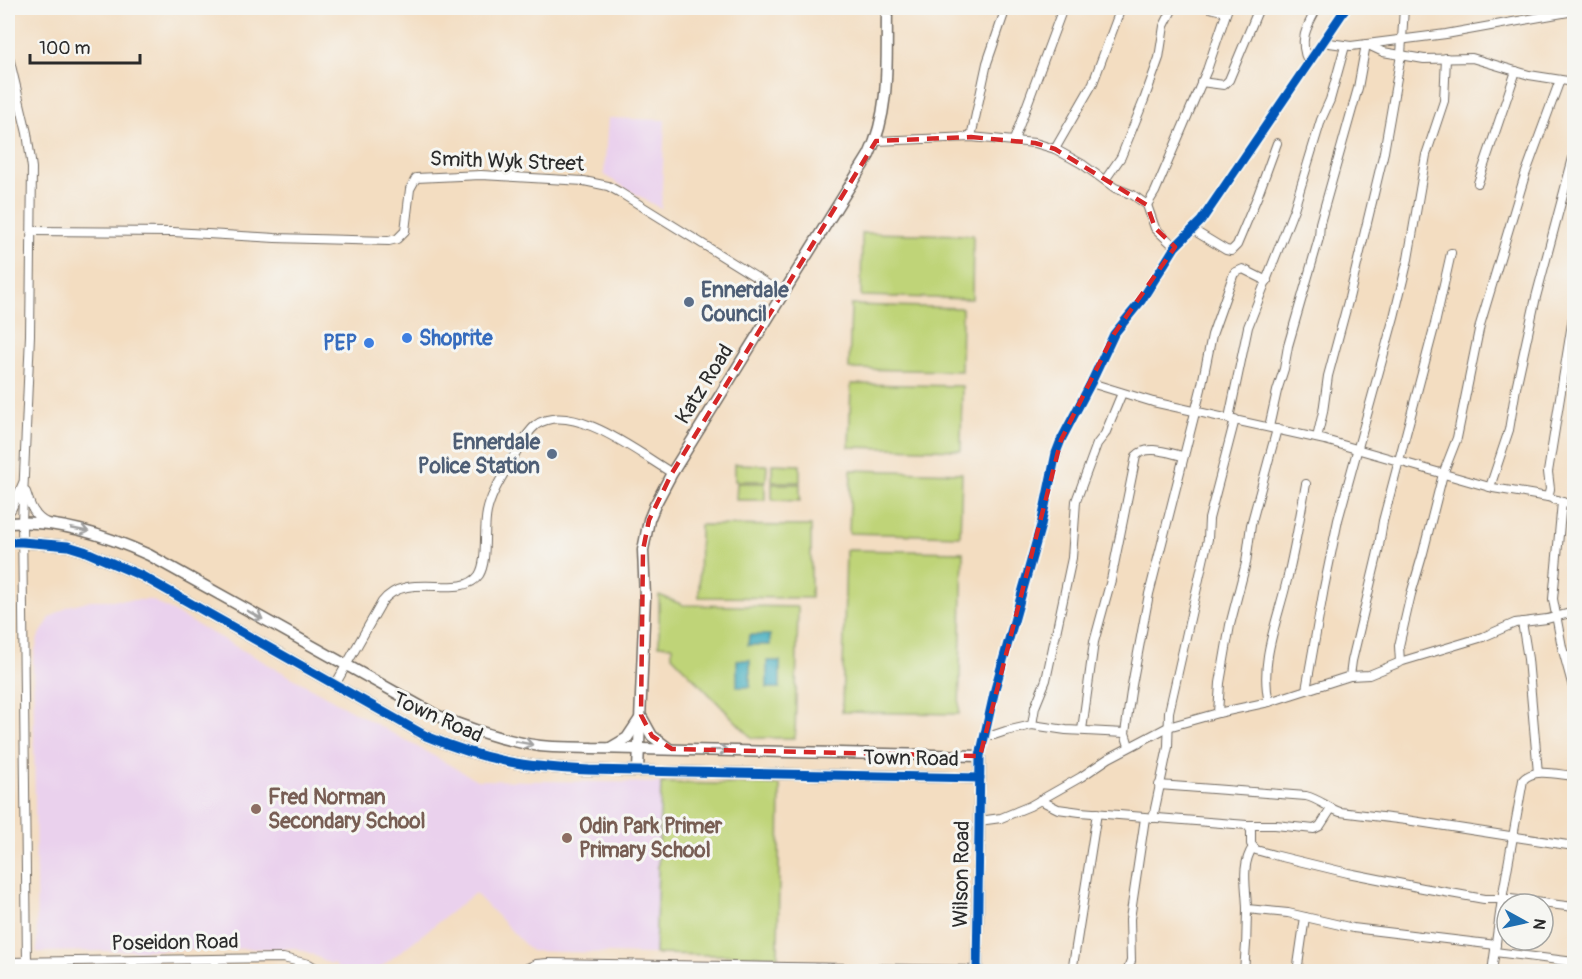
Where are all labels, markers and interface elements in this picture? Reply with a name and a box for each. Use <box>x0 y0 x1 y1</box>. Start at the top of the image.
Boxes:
scale bar <box>30 27 140 65</box>
text: 100 m <box>39 37 91 60</box>
street label: Smith Wyk Street <box>429 145 585 178</box>
place label: Ennerdale Council <box>701 277 789 328</box>
marker: Ennerdale Council <box>682 295 696 309</box>
place label: Shoprite <box>419 325 493 352</box>
place label: PEP <box>323 330 357 357</box>
marker: Shoprite <box>400 331 414 345</box>
marker: PEP <box>362 336 376 350</box>
street label: Katz Road <box>669 339 740 429</box>
place label: Ennerdale Police Station <box>418 429 541 480</box>
marker: Ennerdale Police Station <box>545 447 559 461</box>
one-way arrow <box>70 525 89 536</box>
one-way arrow <box>245 610 263 621</box>
street label: Town Road <box>389 686 487 749</box>
one-way arrow <box>514 738 534 749</box>
street label: Town Road <box>863 744 959 773</box>
one-way arrow <box>708 745 728 756</box>
place label: Fred Norman Secondary School <box>268 784 426 835</box>
marker: Fred Norman Secondary School <box>249 802 263 816</box>
place label: Odin Park Primer Primary School <box>579 813 723 864</box>
street label: Wilson Road <box>947 820 976 928</box>
marker: Odin Park Primer Primary School <box>560 831 574 845</box>
north arrow <box>1495 892 1555 952</box>
text: N <box>1528 917 1550 931</box>
street label: Poseidon Road <box>111 928 239 957</box>

